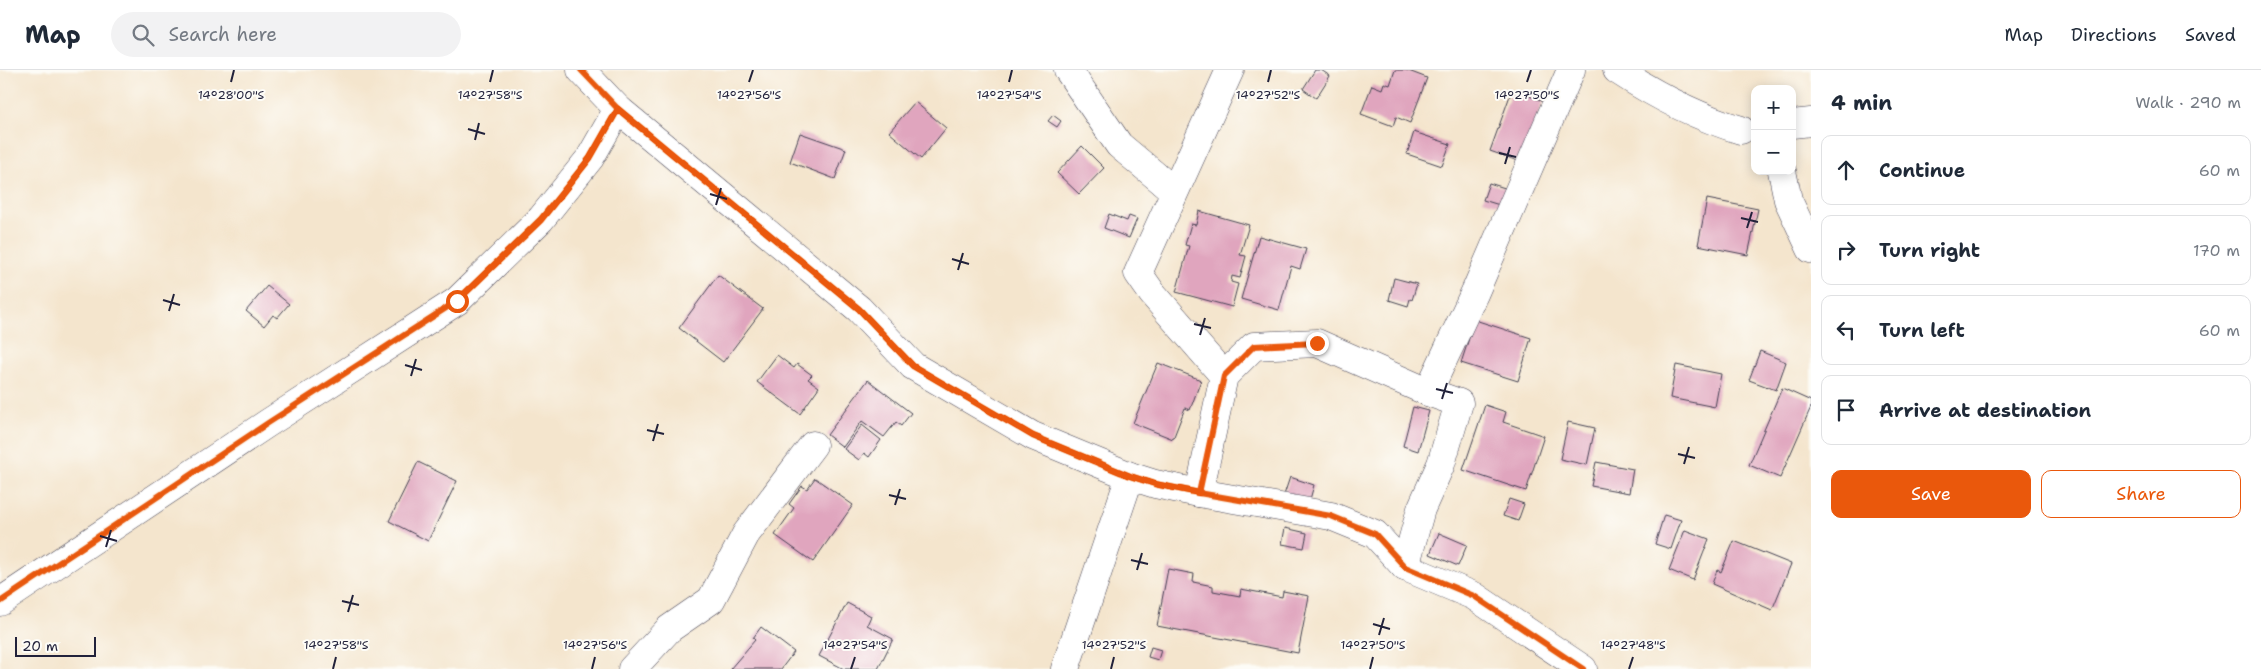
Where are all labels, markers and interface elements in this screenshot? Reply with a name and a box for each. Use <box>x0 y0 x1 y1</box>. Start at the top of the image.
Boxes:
search box <box>111 12 461 57</box>
text: Map <box>25 19 81 51</box>
icon: search <box>129 21 157 49</box>
text: Search here <box>169 22 277 47</box>
text: Map <box>2005 23 2043 47</box>
text: Directions <box>2071 23 2157 47</box>
text: Saved <box>2185 23 2236 47</box>
map controls <box>1751 85 1796 175</box>
button: + <box>1751 85 1796 130</box>
text: 14°28'00"S <box>198 87 264 103</box>
text: 14°27'58"S <box>458 87 523 103</box>
text: 14°27'56"S <box>717 87 781 103</box>
text: 14°27'54"S <box>977 87 1042 103</box>
text: 14°27'52"S <box>1236 87 1300 103</box>
text: 14°27'50"S <box>1494 87 1560 103</box>
text: 4 min <box>1831 89 1892 117</box>
text: Walk · 290 m <box>2135 92 2241 113</box>
button: − <box>1751 130 1796 175</box>
icon: ahead <box>1832 156 1860 184</box>
text: Continue <box>1879 158 1965 183</box>
text: 60 m <box>2199 160 2240 181</box>
icon: right <box>1832 236 1860 264</box>
text: Turn right <box>1879 238 1980 263</box>
text: 170 m <box>2193 240 2240 261</box>
route start <box>446 290 469 313</box>
icon: left <box>1832 316 1860 344</box>
text: Turn left <box>1879 318 1965 343</box>
text: 60 m <box>2199 320 2240 341</box>
route end <box>1306 332 1329 355</box>
icon: arrive <box>1832 396 1860 424</box>
text: Arrive at destination <box>1879 398 2091 423</box>
button: Save <box>1831 470 2031 518</box>
button: Share <box>2041 470 2241 518</box>
scale bar <box>15 634 96 657</box>
text: 20 m <box>22 637 58 655</box>
text: 14°27'58"S <box>304 637 369 653</box>
text: 14°27'56"S <box>563 637 627 653</box>
text: 14°27'54"S <box>823 637 888 653</box>
text: 14°27'52"S <box>1082 637 1146 653</box>
text: 14°27'50"S <box>1340 637 1406 653</box>
text: 14°27'48"S <box>1600 637 1666 653</box>

